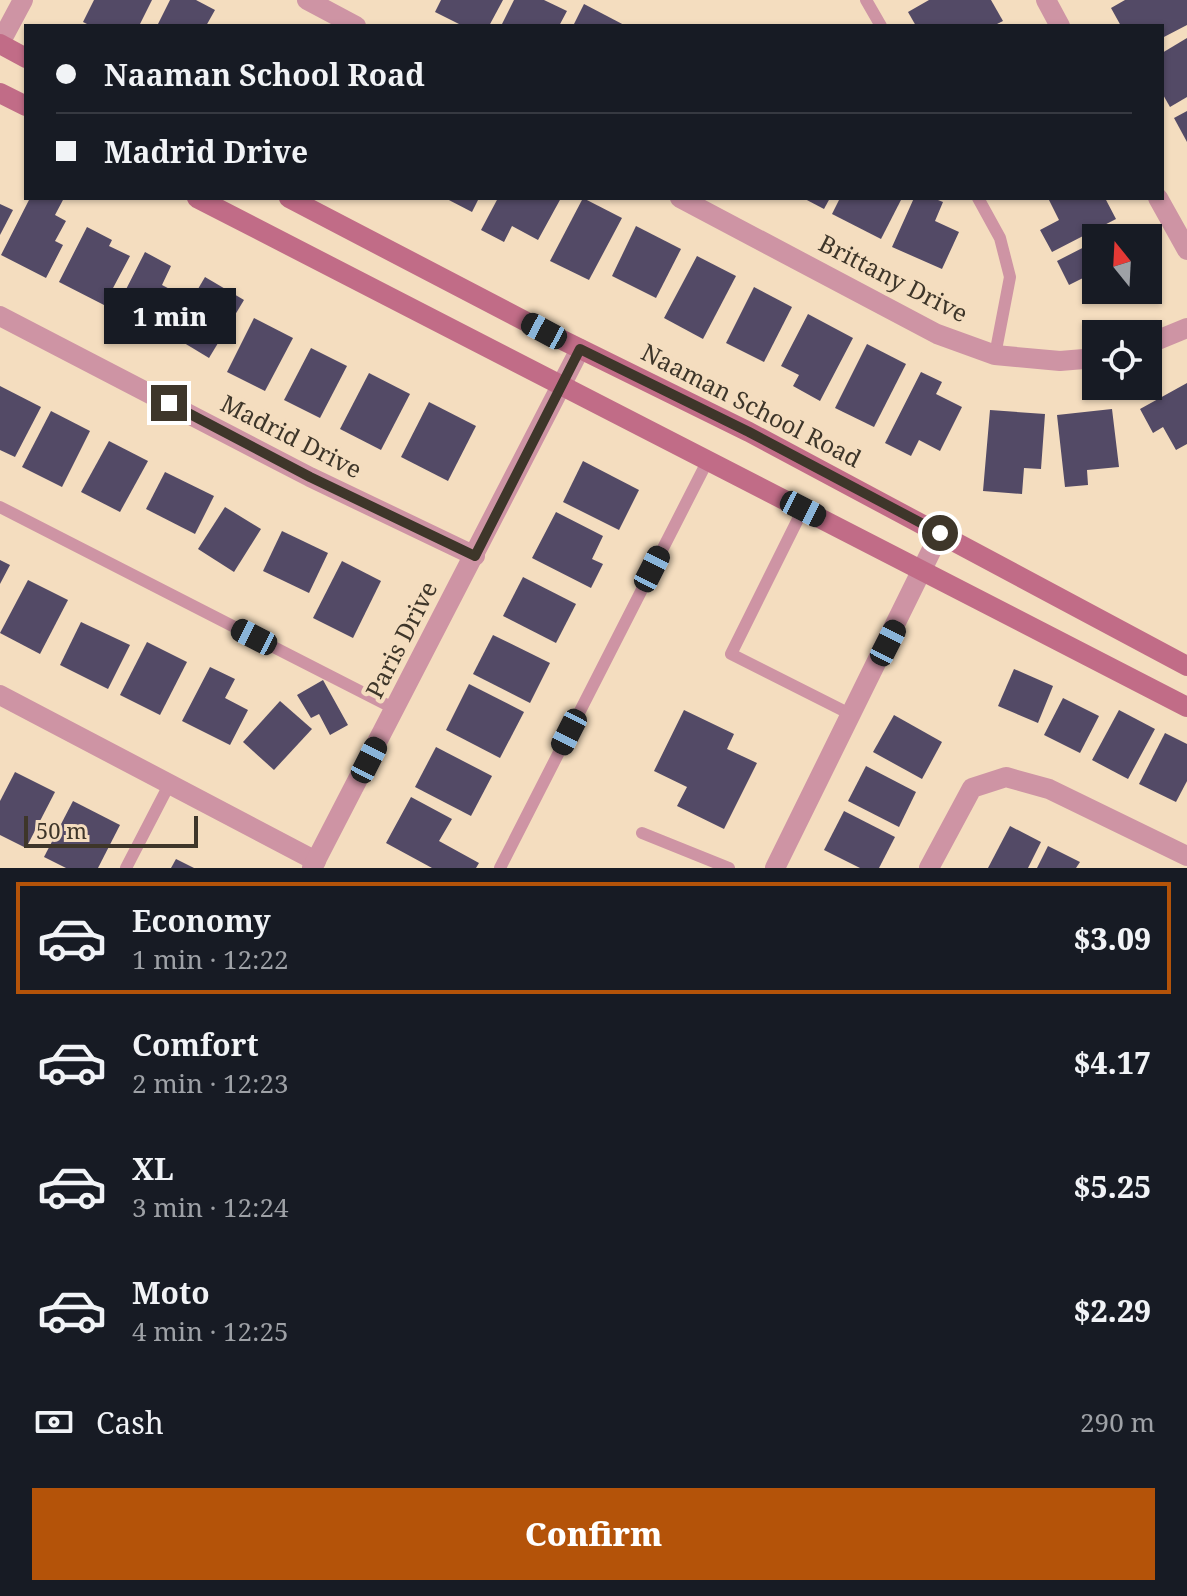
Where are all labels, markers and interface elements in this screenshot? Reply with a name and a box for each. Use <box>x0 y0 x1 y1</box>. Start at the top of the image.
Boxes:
text: Naaman School Road <box>104 54 425 95</box>
text: Madrid Drive <box>104 131 308 172</box>
north arrow <box>1082 224 1162 304</box>
map controls <box>1082 224 1162 400</box>
street label: Brittany Drive <box>814 226 974 329</box>
callout: 1 min <box>103 287 235 343</box>
text: 1 min <box>133 298 207 334</box>
car <box>517 309 571 353</box>
button: locate <box>1082 320 1162 400</box>
street label: Naaman School Road <box>636 335 867 475</box>
route end <box>151 385 187 421</box>
street label: Madrid Drive <box>216 386 368 485</box>
car <box>776 487 830 531</box>
route start <box>922 515 958 551</box>
car <box>630 542 674 596</box>
street label: Paris Drive <box>357 575 444 703</box>
car <box>227 615 281 659</box>
car <box>866 616 910 670</box>
car <box>547 705 591 759</box>
car <box>347 733 391 787</box>
scale bar <box>24 812 198 848</box>
text: 50 m <box>36 815 87 845</box>
text: Economy <box>132 900 271 941</box>
icon: car <box>36 902 108 974</box>
text: $3.09 <box>1074 918 1151 959</box>
text: 1 min · 12:22 <box>132 941 289 977</box>
text: Comfort <box>132 1024 259 1065</box>
icon: car <box>36 1026 108 1098</box>
text: $4.17 <box>1074 1042 1151 1083</box>
text: 2 min · 12:23 <box>132 1065 289 1101</box>
text: XL <box>132 1148 174 1189</box>
icon: car <box>36 1150 108 1222</box>
text: $5.25 <box>1074 1166 1151 1207</box>
text: 3 min · 12:24 <box>132 1189 289 1225</box>
text: Moto <box>132 1272 210 1313</box>
icon: car <box>36 1274 108 1346</box>
text: $2.29 <box>1074 1290 1151 1331</box>
text: 4 min · 12:25 <box>132 1313 289 1349</box>
icon: cash <box>32 1400 76 1444</box>
text: Cash <box>96 1402 164 1443</box>
text: 290 m <box>1080 1404 1155 1440</box>
button: Confirm <box>32 1488 1155 1580</box>

